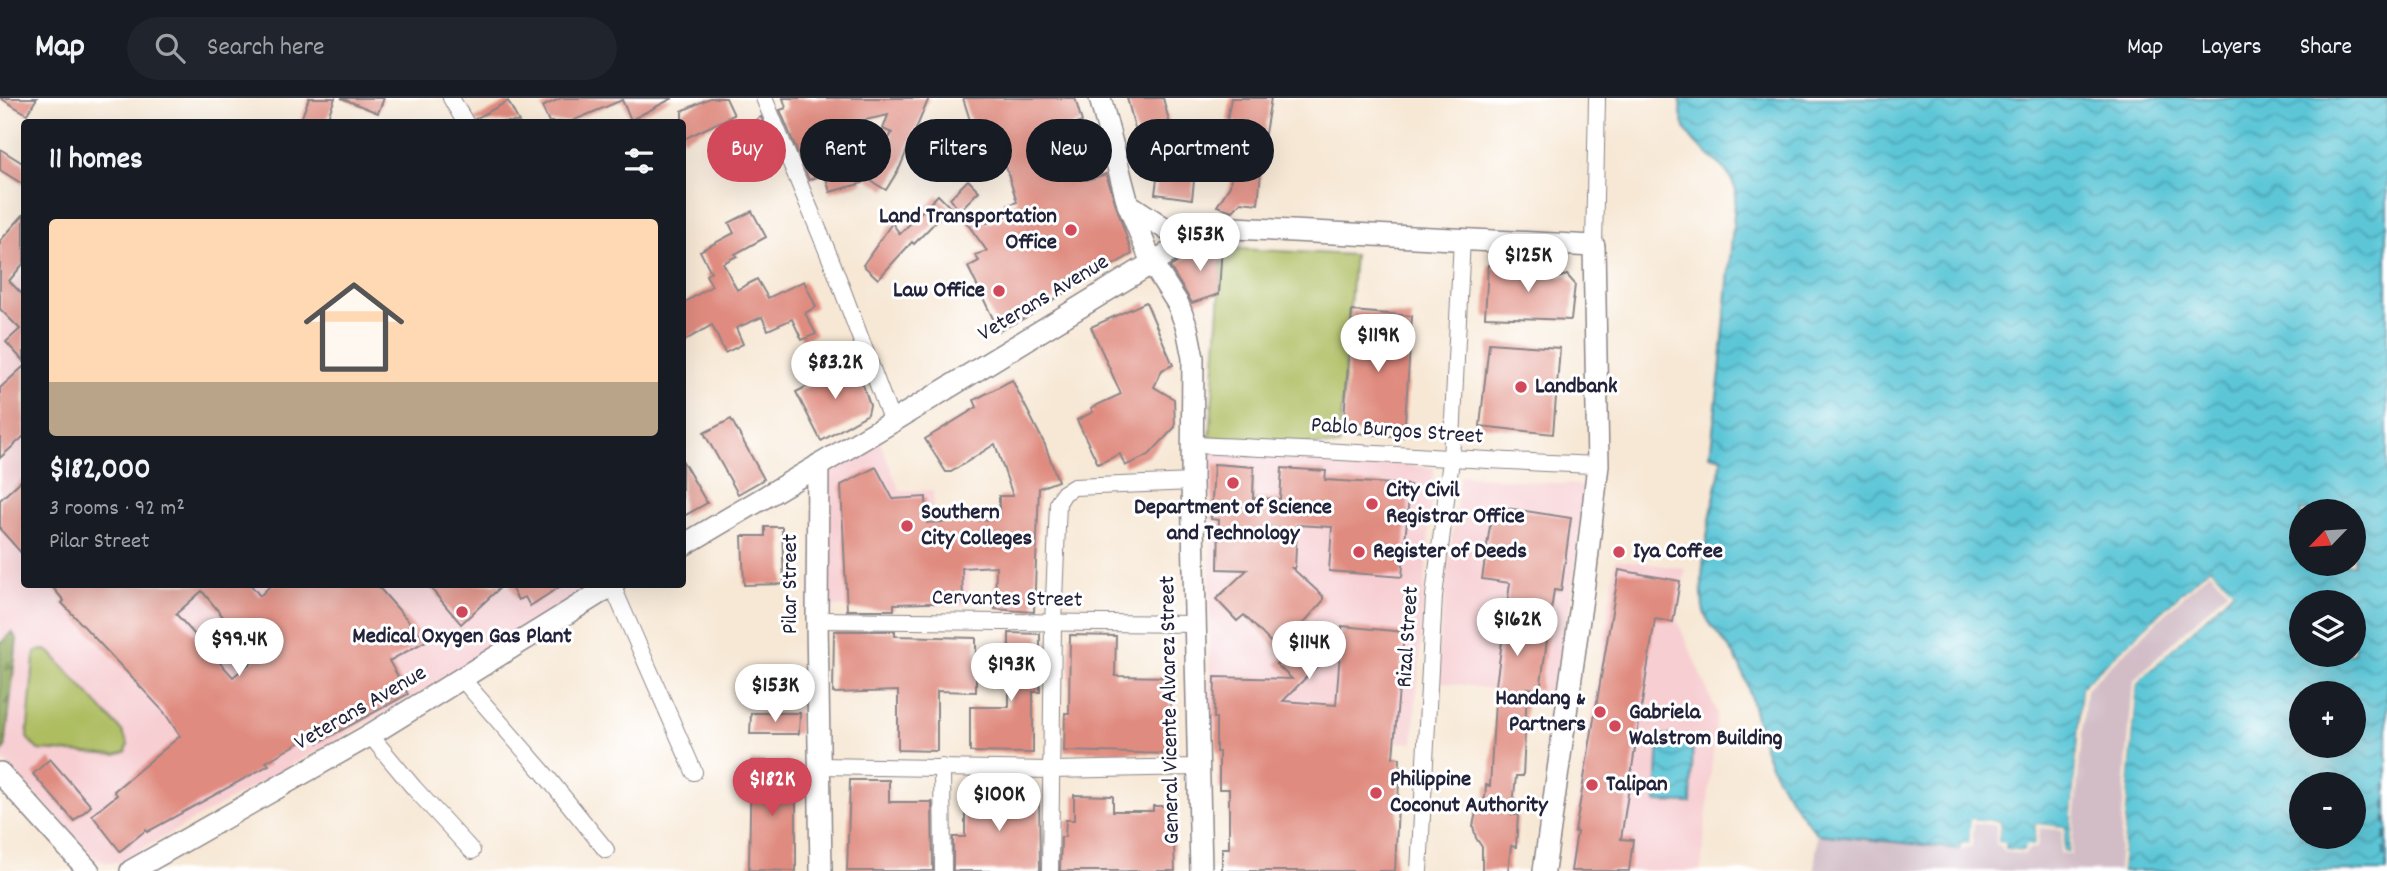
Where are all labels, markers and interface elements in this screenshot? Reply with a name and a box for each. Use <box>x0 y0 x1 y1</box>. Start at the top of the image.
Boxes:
search box <box>127 17 617 80</box>
text: Map <box>35 25 85 72</box>
icon: search <box>151 29 189 67</box>
text: Search here <box>207 30 325 67</box>
text: Map <box>2127 31 2163 65</box>
text: Layers <box>2201 31 2262 65</box>
text: Share <box>2300 31 2352 65</box>
chip: Buy <box>707 119 786 182</box>
chip: Rent <box>800 119 891 182</box>
chip: Filters <box>905 119 1012 182</box>
chip: New <box>1026 119 1112 182</box>
chip: Apartment <box>1126 119 1274 182</box>
text: 11 homes <box>49 140 143 183</box>
icon: filters <box>620 142 658 180</box>
place label: Land Transportation Office <box>879 201 1057 260</box>
pin: $153K <box>1151 214 1249 273</box>
text: $153K <box>1176 219 1224 252</box>
marker: Land Transportation Office <box>1063 222 1079 238</box>
pin: $125K <box>1479 234 1577 294</box>
text: $125K <box>1504 240 1552 273</box>
street label: Veterans Avenue <box>972 247 1116 351</box>
icon: home <box>291 264 417 390</box>
place label: Law Office <box>893 275 985 308</box>
marker: Law Office <box>991 283 1007 299</box>
pin: $119K <box>1329 314 1427 374</box>
text: $119K <box>1357 320 1399 353</box>
pin: $83.2K <box>778 342 892 401</box>
text: $83.2K <box>807 347 863 380</box>
place label: Landbank <box>1535 371 1618 404</box>
marker: Landbank <box>1513 379 1529 395</box>
street label: Pablo Burgos Street <box>1310 410 1484 454</box>
text: $182,000 <box>49 450 151 493</box>
marker: Department of Science and Technology <box>1225 475 1241 491</box>
place label: City Civil Registrar Office <box>1386 475 1525 534</box>
place label: Department of Science and Technology <box>1134 492 1332 551</box>
text: 3 rooms · 92 m² <box>49 493 185 526</box>
marker: City Civil Registrar Office <box>1364 496 1380 512</box>
place label: Southern City Colleges <box>921 497 1032 556</box>
north arrow <box>2289 499 2366 576</box>
map controls <box>2289 499 2366 849</box>
marker: Southern City Colleges <box>899 518 915 534</box>
text: Pilar Street <box>49 526 150 559</box>
street label: Pilar Street <box>775 534 808 634</box>
place label: Register of Deeds <box>1373 536 1527 569</box>
place label: Iya Coffee <box>1633 536 1723 569</box>
marker: Register of Deeds <box>1351 544 1367 560</box>
marker: Iya Coffee <box>1611 544 1627 560</box>
street label: General Vicente Alvarez Street <box>1152 575 1190 845</box>
street label: Cervantes Street <box>931 582 1083 618</box>
street label: Rizal Street <box>1389 585 1429 689</box>
button: layers <box>2289 590 2366 667</box>
pin: $162K <box>1468 598 1566 658</box>
marker: Medical Oxygen Gas Plant <box>454 604 470 620</box>
text: $162K <box>1493 604 1541 637</box>
pin: $99.4K <box>182 618 296 678</box>
place label: Medical Oxygen Gas Plant <box>352 621 572 654</box>
pin: $114K <box>1260 622 1358 681</box>
text: $99.4K <box>211 624 267 657</box>
text: $114K <box>1288 627 1330 660</box>
pin: $193K <box>962 644 1060 703</box>
text: $193K <box>987 649 1035 682</box>
street label: Veterans Avenue <box>289 658 433 760</box>
pin: $153K <box>726 664 824 724</box>
text: $153K <box>751 670 799 703</box>
button: + <box>2289 681 2366 758</box>
place label: Handang & Partners <box>1495 683 1586 742</box>
place label: Gabriela Walstrom Building <box>1629 697 1783 756</box>
marker: Handang & Partners <box>1592 704 1608 720</box>
marker: Gabriela Walstrom Building <box>1607 718 1623 734</box>
pin: $182K <box>723 758 821 818</box>
text: $182K <box>749 764 795 797</box>
place label: Philippine Coconut Authority <box>1390 764 1549 823</box>
place label: Talipan <box>1606 769 1668 802</box>
button: − <box>2289 772 2366 849</box>
pin: $100K <box>950 774 1048 833</box>
marker: Talipan <box>1584 777 1600 793</box>
text: $100K <box>973 779 1025 812</box>
marker: Philippine Coconut Authority <box>1368 785 1384 801</box>

